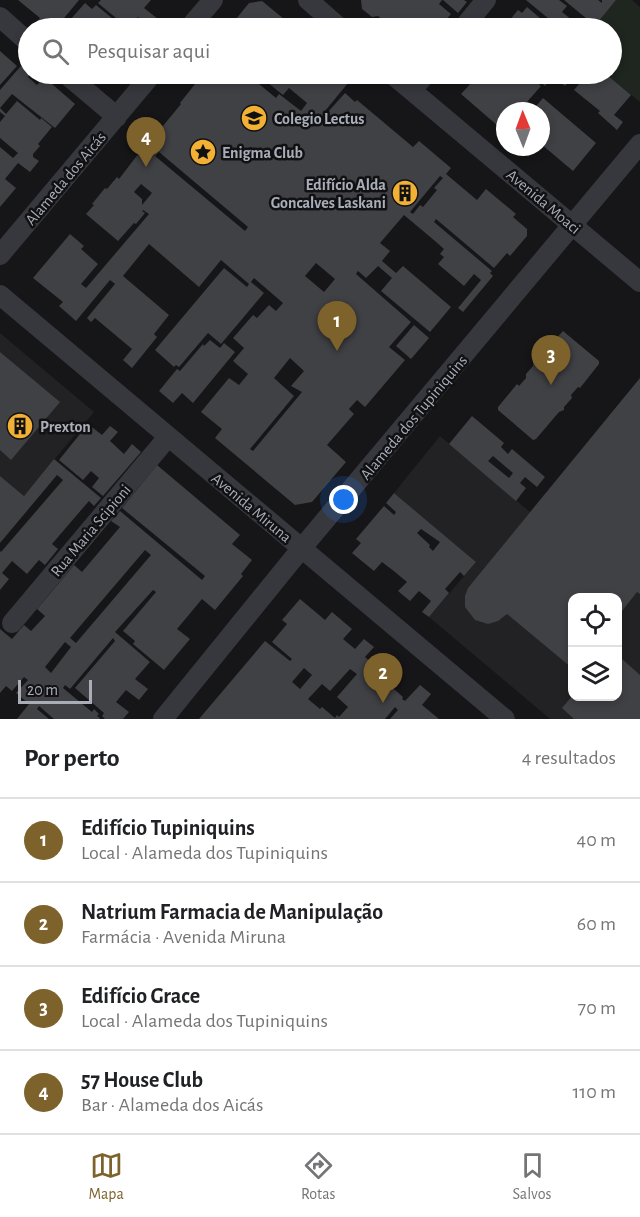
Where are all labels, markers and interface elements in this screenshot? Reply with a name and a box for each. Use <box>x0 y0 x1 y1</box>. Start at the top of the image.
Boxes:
search box <box>18 18 622 84</box>
icon: search <box>39 35 72 68</box>
text: Pesquisar aqui <box>87 40 210 62</box>
north arrow <box>496 102 550 156</box>
school or university icon: Colegio Lectus <box>239 103 269 133</box>
place label: Colegio Lectus <box>274 111 364 127</box>
pin: 4 <box>126 118 166 167</box>
street label: Alameda dos Aicás <box>22 129 109 228</box>
place icon: Enigma Club <box>188 137 218 167</box>
place label: Enigma Club <box>222 145 303 161</box>
street label: Avenida Moaci <box>503 166 583 237</box>
place label: Edifício Alda Goncalves Laskani <box>271 177 386 211</box>
building icon: Edifício Alda Goncalves Laskani <box>390 178 420 208</box>
pin: 1 <box>318 302 356 351</box>
pin: 3 <box>532 336 570 385</box>
street label: Alameda dos Tupiniquins <box>357 352 470 483</box>
building icon: Prexton <box>5 411 35 441</box>
place label: Prexton <box>40 419 91 435</box>
street label: Avenida Miruna <box>208 470 294 546</box>
street label: Rua Maria Scipioni <box>48 482 134 580</box>
your location <box>329 485 358 514</box>
map controls <box>568 593 622 701</box>
button: locate <box>568 593 622 647</box>
button: layers <box>568 647 622 701</box>
pin: 2 <box>364 654 403 703</box>
scale bar <box>18 677 92 704</box>
text: 20 m <box>27 682 58 698</box>
text: Por perto <box>24 745 120 771</box>
text: 4 resultados <box>522 748 616 768</box>
text: Edifício Tupiniquins <box>81 817 255 839</box>
text: 1 <box>40 830 47 850</box>
text: 40 m <box>577 830 616 850</box>
text: Local · Alameda dos Tupiniquins <box>81 843 328 863</box>
text: Natrium Farmacia de Manipulação <box>81 901 383 923</box>
text: 2 <box>39 914 48 934</box>
text: 60 m <box>577 914 616 934</box>
text: Farmácia · Avenida Miruna <box>81 927 286 947</box>
text: Edifício Grace <box>81 985 200 1007</box>
text: 3 <box>39 998 48 1018</box>
text: 70 m <box>578 998 616 1018</box>
text: Local · Alameda dos Tupiniquins <box>81 1011 328 1031</box>
text: 57 House Club <box>81 1069 203 1091</box>
text: 4 <box>38 1082 49 1102</box>
text: 110 m <box>572 1082 616 1102</box>
text: Bar · Alameda dos Aicás <box>81 1095 264 1115</box>
tab: Mapa <box>89 1149 124 1204</box>
tab: Rotas <box>301 1149 336 1204</box>
tab: Salvos <box>513 1149 551 1204</box>

